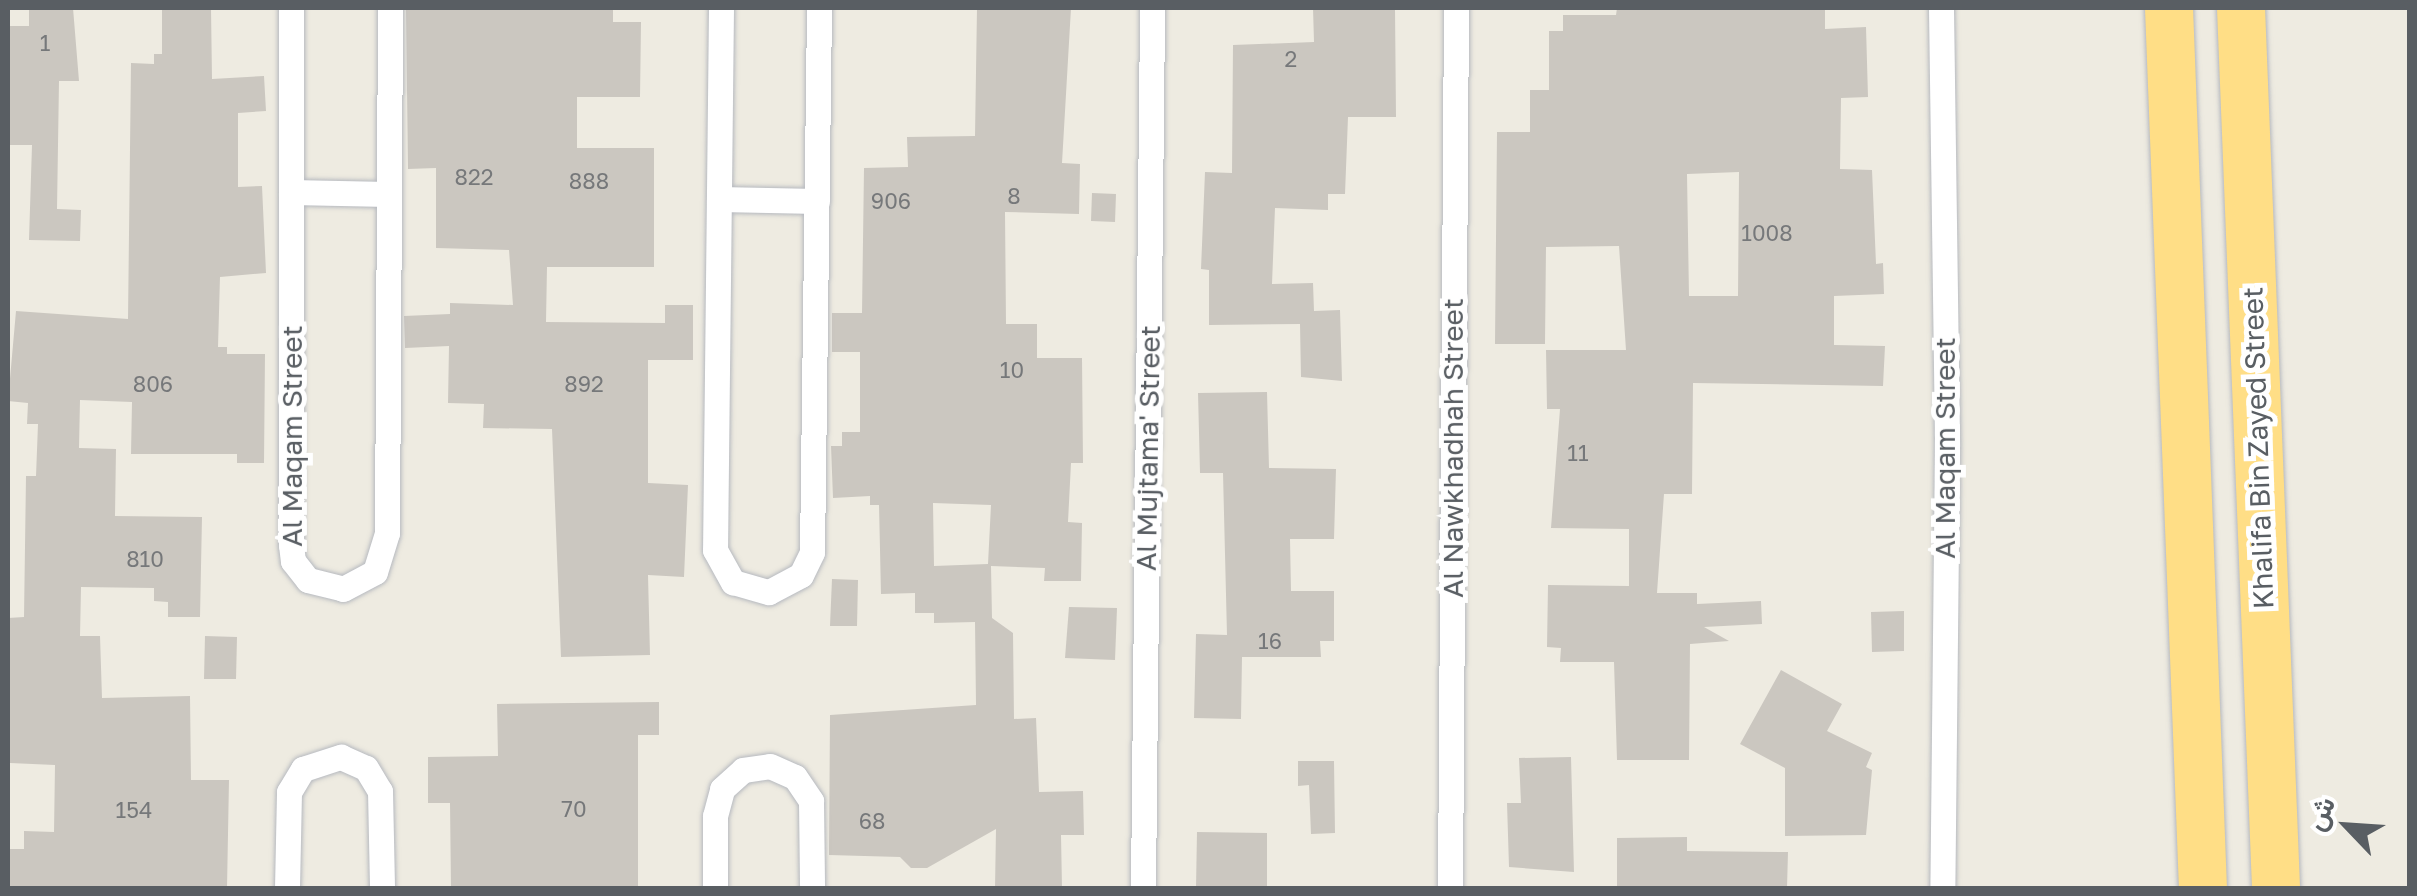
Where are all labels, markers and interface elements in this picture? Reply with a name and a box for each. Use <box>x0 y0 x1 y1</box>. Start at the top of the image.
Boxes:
house number: 1 <box>40 30 50 56</box>
house number: 2 <box>1285 46 1297 72</box>
house number: 822 <box>455 164 493 190</box>
house number: 888 <box>569 168 609 194</box>
house number: 8 <box>1007 183 1021 209</box>
house number: 906 <box>871 188 911 214</box>
house number: 1008 <box>1741 220 1793 246</box>
street label: Khalifa Bin Zayed Street <box>2236 286 2280 610</box>
street label: Al Nawkhadhah Street <box>1436 298 1470 598</box>
street label: Al Maqam Street <box>275 325 309 547</box>
street label: Al Mujtama' Street <box>1129 325 1167 571</box>
street label: Al Maqam Street <box>1928 337 1962 559</box>
house number: 10 <box>1000 357 1024 383</box>
house number: 806 <box>133 371 173 397</box>
house number: 892 <box>564 371 604 397</box>
house number: 11 <box>1567 440 1589 466</box>
house number: 810 <box>126 546 164 572</box>
house number: 16 <box>1258 628 1282 654</box>
north arrow <box>2297 776 2397 876</box>
text: ش <box>2297 791 2341 835</box>
house number: 70 <box>561 796 587 822</box>
house number: 154 <box>116 797 152 823</box>
house number: 68 <box>859 808 885 834</box>

